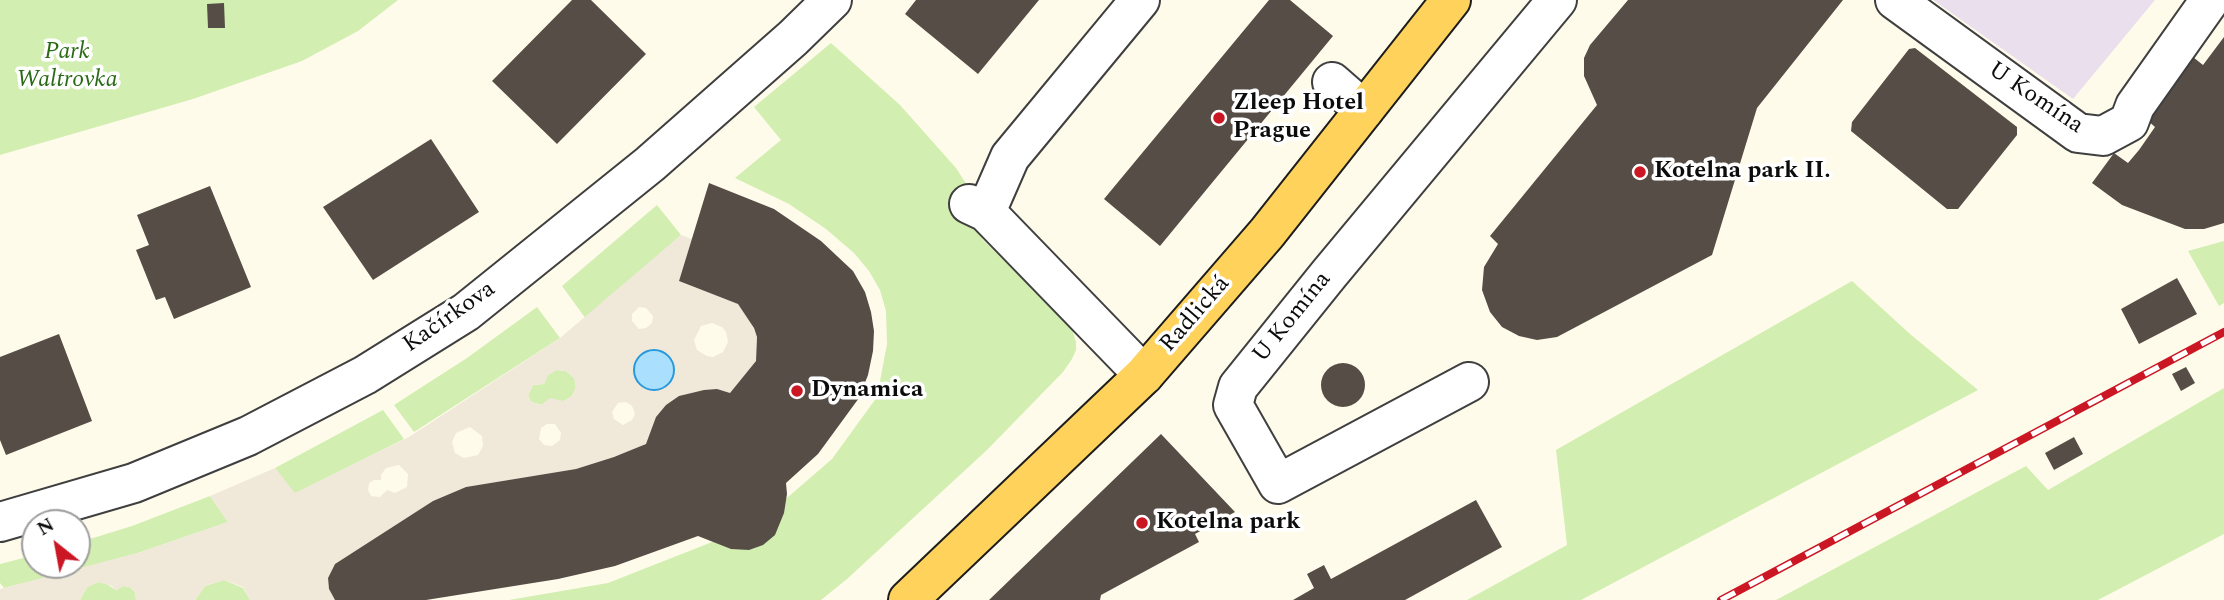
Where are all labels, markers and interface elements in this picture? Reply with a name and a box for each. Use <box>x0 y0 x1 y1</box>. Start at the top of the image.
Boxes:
park label: Park Waltrovka <box>16 39 118 95</box>
street label: U Komína <box>1982 57 2088 141</box>
place label: Zleep Hotel Prague <box>1233 90 1364 146</box>
marker: Zleep Hotel Prague <box>1211 110 1227 126</box>
place label: Kotelna park II. <box>1654 158 1831 186</box>
marker: Kotelna park II. <box>1632 164 1648 180</box>
street label: U Komína <box>1248 267 1338 369</box>
street label: Radlická <box>1155 271 1237 359</box>
street label: Kačírkova <box>398 276 502 360</box>
place label: Dynamica <box>811 377 923 405</box>
marker: Dynamica <box>789 383 805 399</box>
north arrow <box>21 509 91 579</box>
place label: Kotelna park <box>1156 509 1300 537</box>
text: N <box>32 511 60 544</box>
marker: Kotelna park <box>1134 515 1150 531</box>

